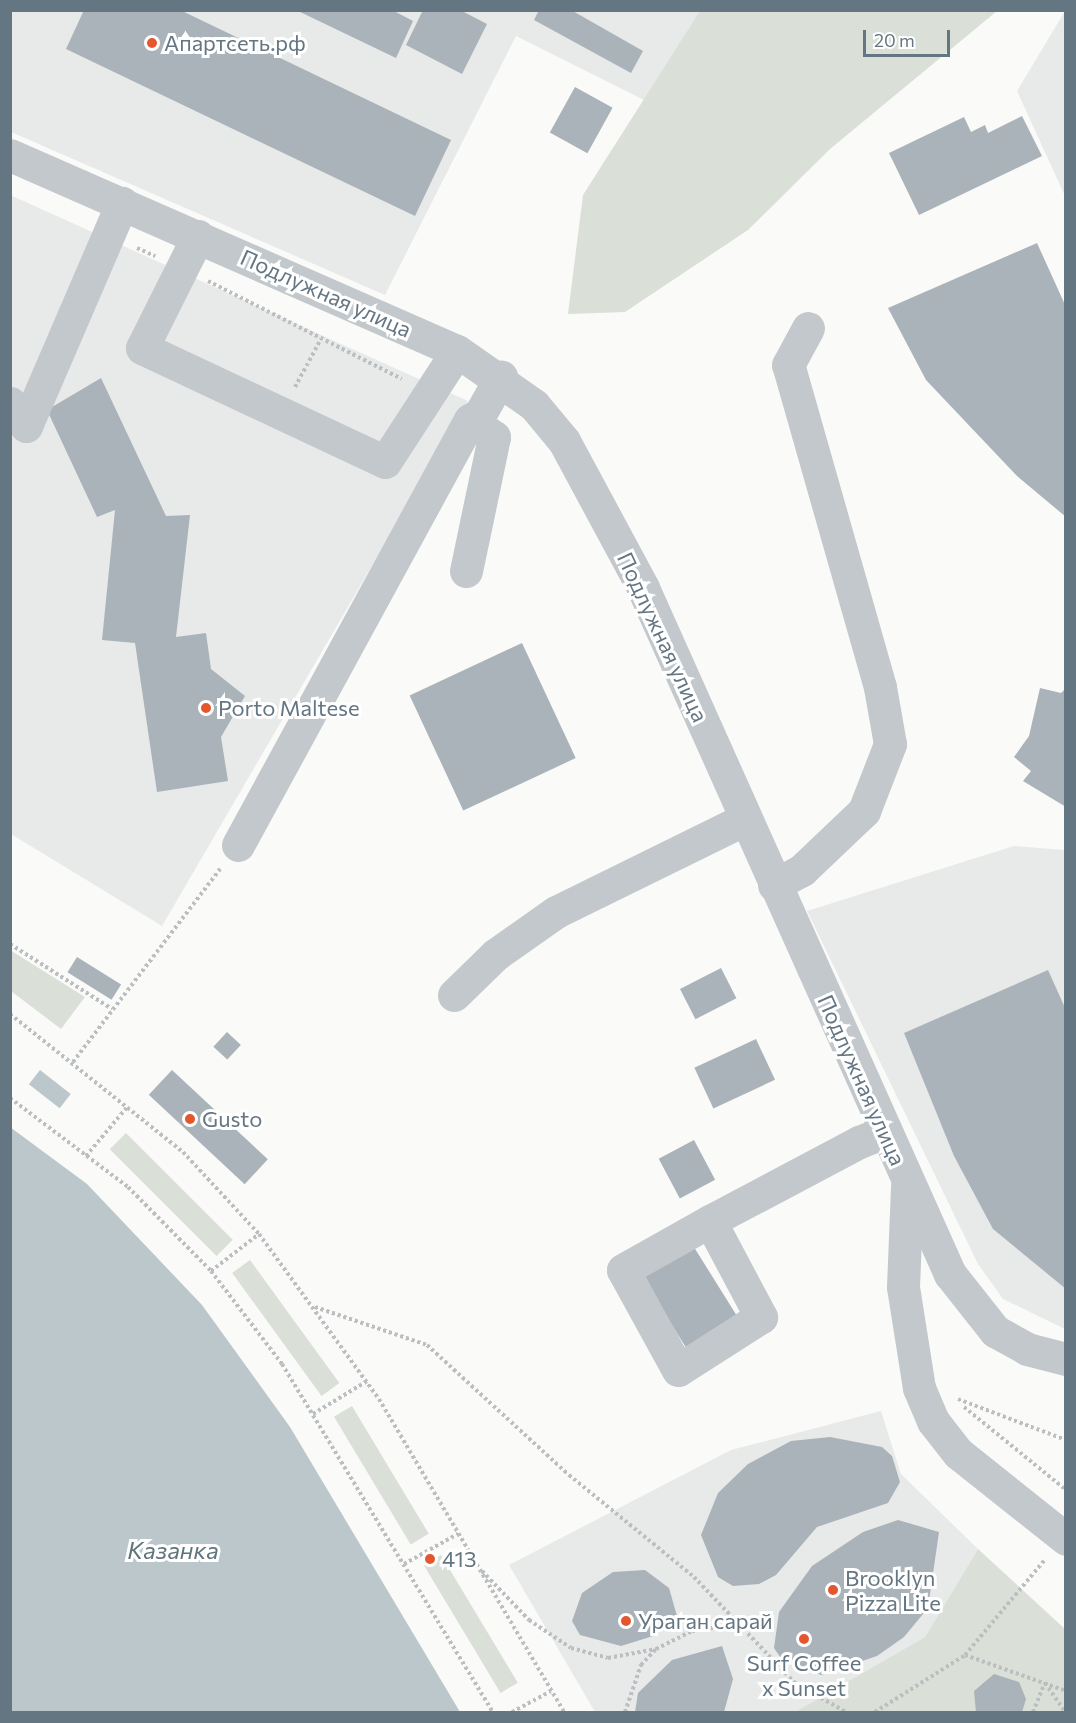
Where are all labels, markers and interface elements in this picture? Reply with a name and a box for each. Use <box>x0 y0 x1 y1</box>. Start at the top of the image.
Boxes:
scale bar <box>866 18 953 56</box>
text: 20 m <box>874 29 915 51</box>
place label: Апартсеть.рф <box>164 30 306 56</box>
marker: Апартсеть.рф <box>145 36 159 50</box>
street label: Подлужная улица <box>237 243 415 343</box>
street label: Подлужная улица <box>612 548 714 726</box>
place label: Porto Maltese <box>218 695 360 721</box>
marker: Porto Maltese <box>199 701 213 715</box>
street label: Подлужная улица <box>812 991 912 1169</box>
place label: Gusto <box>202 1106 262 1132</box>
marker: Gusto <box>183 1112 197 1126</box>
water label: Казанка <box>127 1536 219 1564</box>
place label: 413 <box>442 1546 476 1572</box>
marker: 413 <box>423 1552 437 1566</box>
place label: Brooklyn Pizza Lite <box>845 1564 941 1616</box>
marker: Brooklyn Pizza Lite <box>826 1583 840 1597</box>
place label: Ураган сарай <box>638 1608 773 1634</box>
marker: Ураган сарай <box>619 1614 633 1628</box>
marker: Surf Coffee x Sunset <box>797 1632 811 1646</box>
place label: Surf Coffee x Sunset <box>747 1649 861 1700</box>

